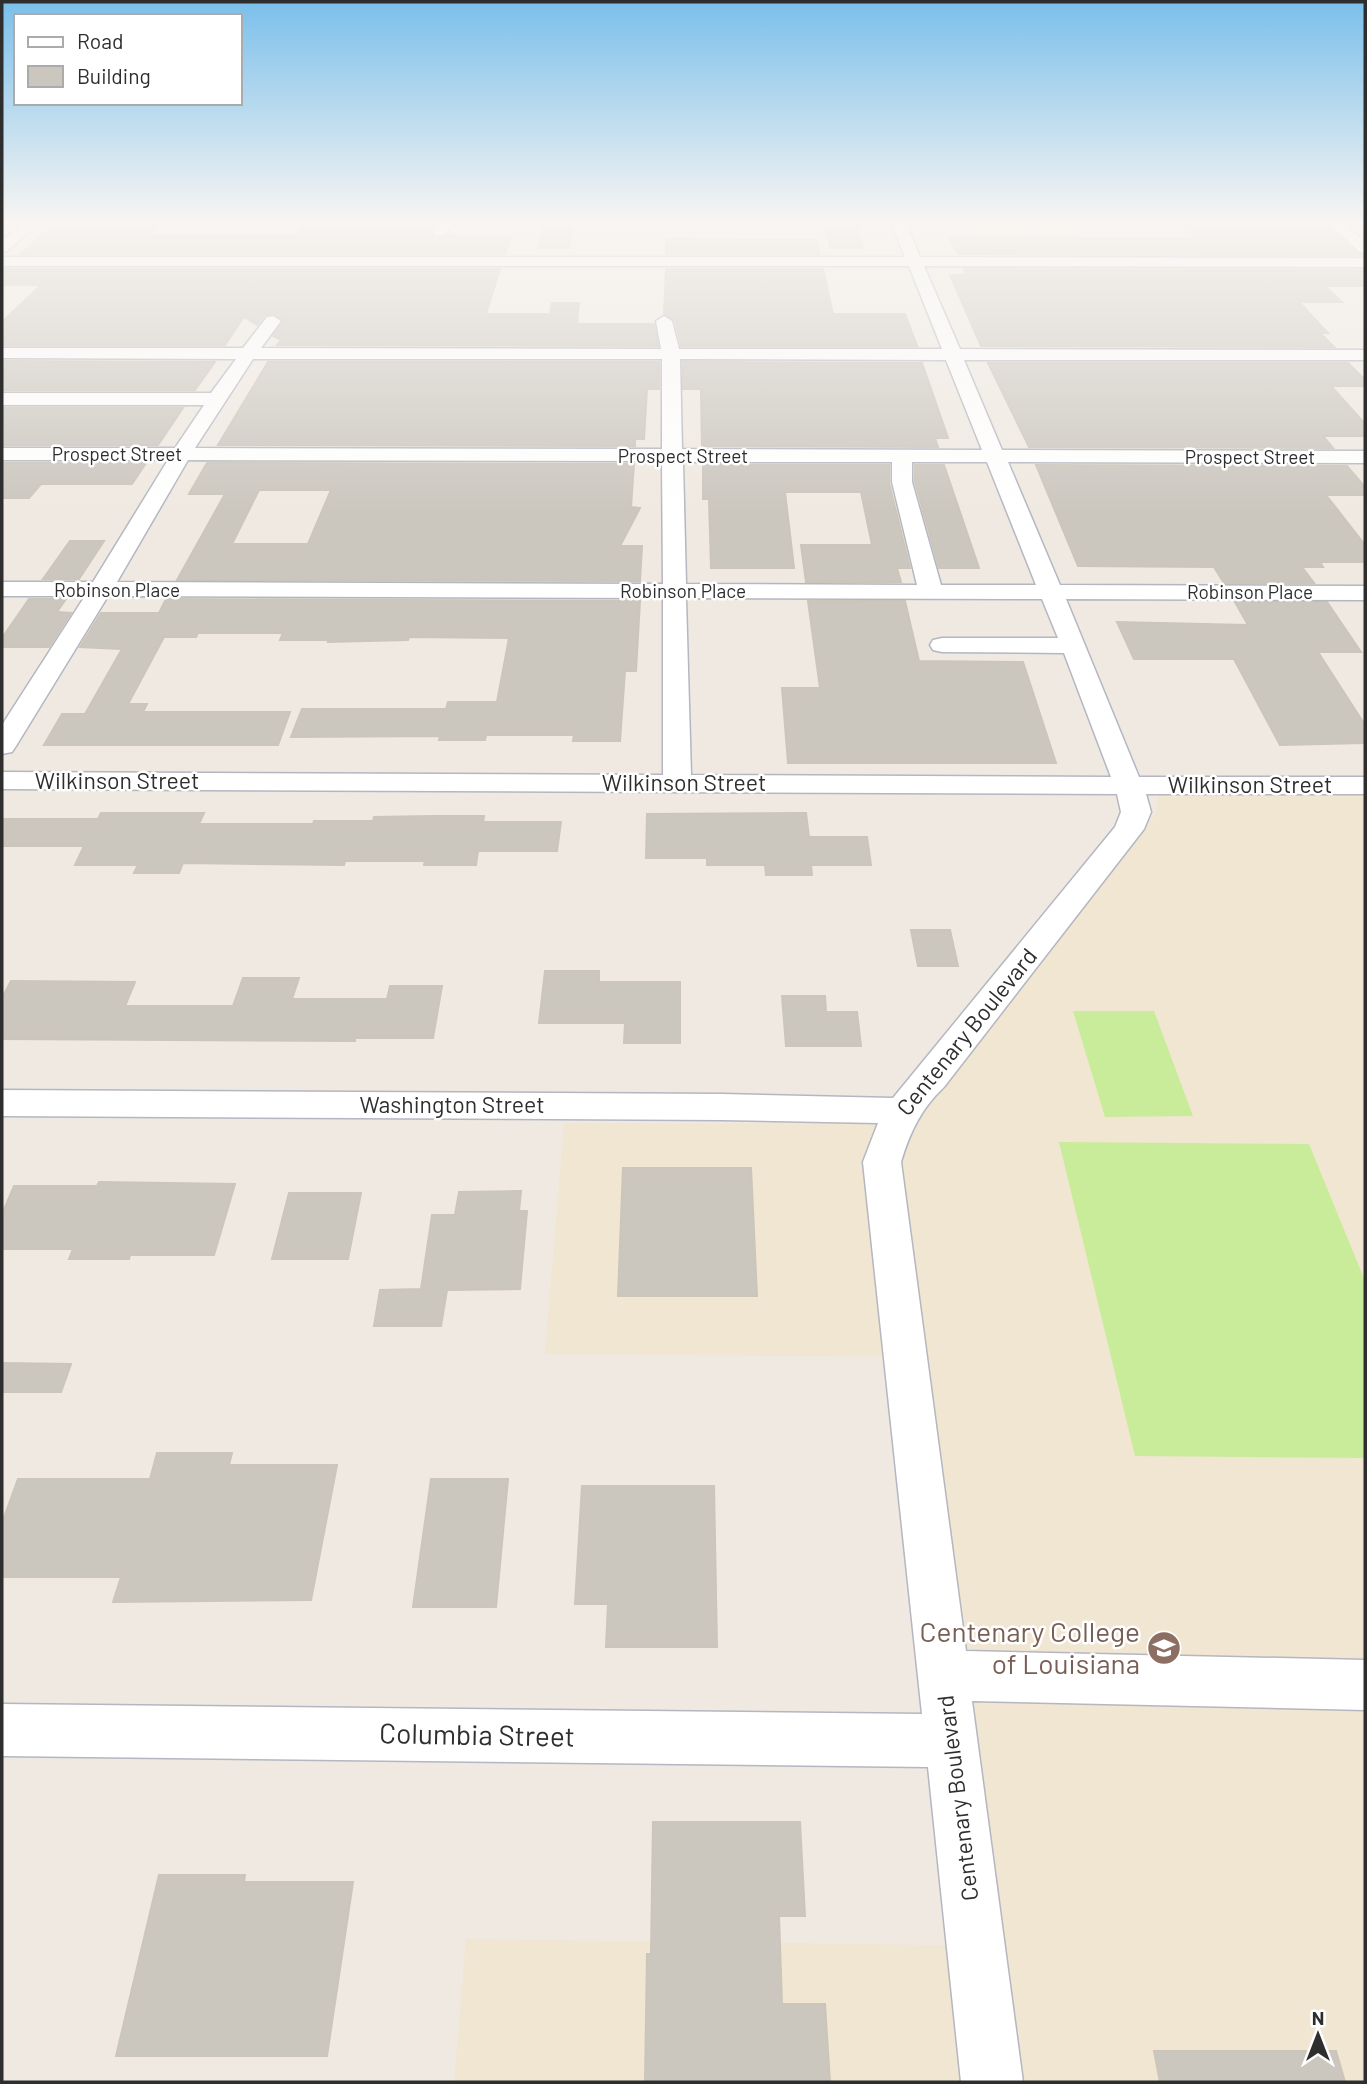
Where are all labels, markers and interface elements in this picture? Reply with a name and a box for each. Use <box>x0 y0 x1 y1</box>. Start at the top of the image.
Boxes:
legend <box>14 14 242 105</box>
text: Road <box>77 28 123 53</box>
text: Building <box>77 63 151 88</box>
street label: Prospect Street <box>52 442 182 465</box>
street label: Prospect Street <box>618 444 748 467</box>
street label: Prospect Street <box>1185 445 1315 468</box>
street label: Robinson Place <box>54 578 180 601</box>
street label: Robinson Place <box>620 579 746 602</box>
street label: Robinson Place <box>1187 580 1313 603</box>
street label: Wilkinson Street <box>35 766 199 794</box>
street label: Wilkinson Street <box>602 768 766 796</box>
street label: Wilkinson Street <box>1168 770 1332 798</box>
street label: Centenary Boulevard <box>890 942 1042 1121</box>
street label: Washington Street <box>359 1090 545 1118</box>
place label: Centenary College of Louisiana <box>919 1614 1140 1680</box>
school or university icon: Centenary College of Louisiana <box>1145 1629 1183 1667</box>
street label: Centenary Boulevard <box>930 1694 984 1903</box>
street label: Columbia Street <box>379 1715 575 1753</box>
north arrow <box>1283 2000 1353 2070</box>
text: N <box>1312 2006 1324 2029</box>

